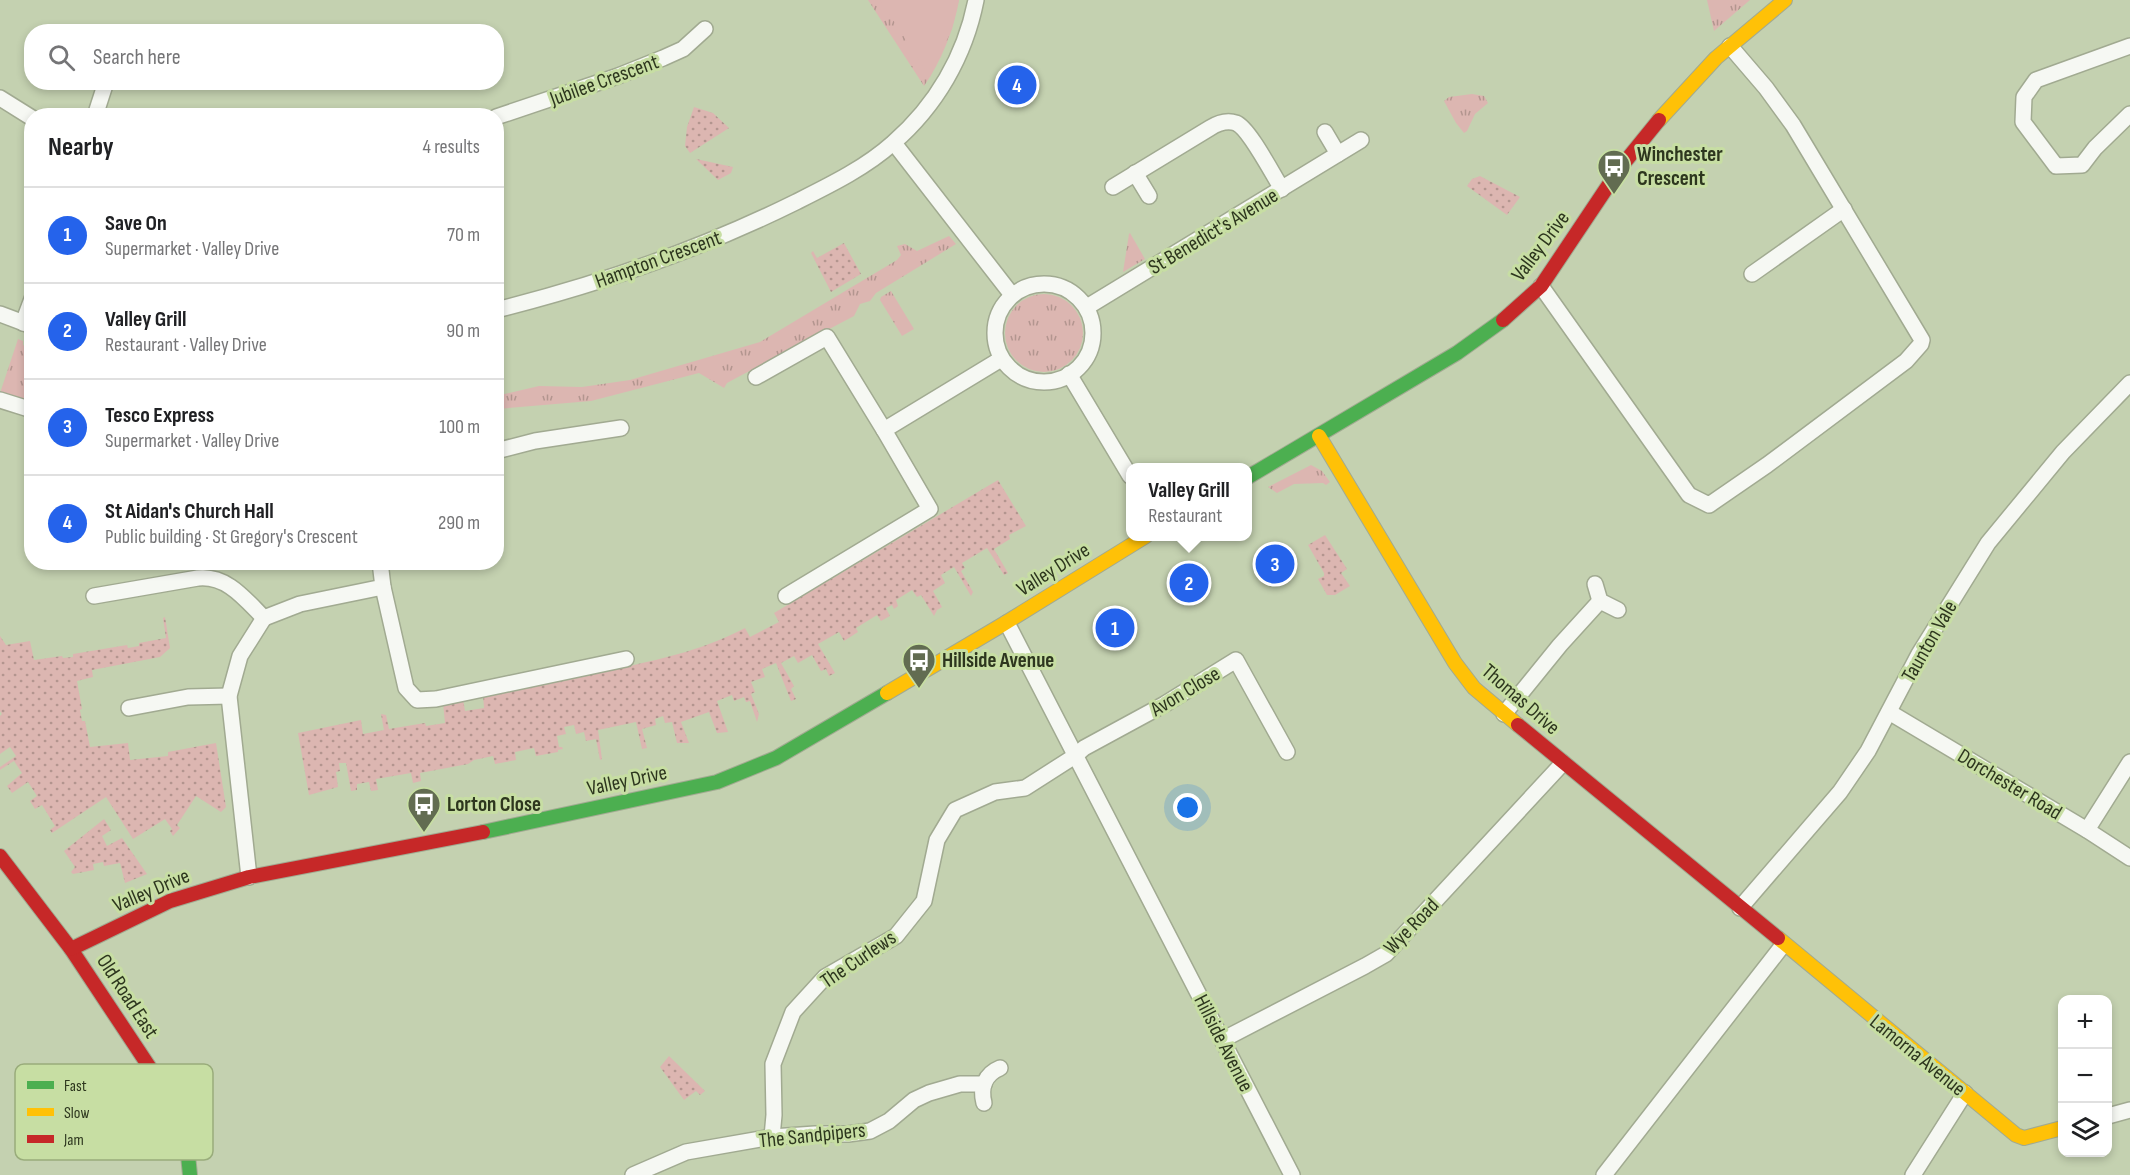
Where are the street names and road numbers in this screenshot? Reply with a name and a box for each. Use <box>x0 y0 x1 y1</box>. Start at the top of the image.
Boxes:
street label: Jubilee Crescent <box>545 49 662 112</box>
street label: St Benedict's Avenue <box>1144 183 1283 280</box>
street label: Valley Drive <box>1506 206 1575 286</box>
street label: Hampton Crescent <box>592 225 725 294</box>
street label: Valley Drive <box>1012 537 1094 602</box>
street label: Taunton Vale <box>1896 596 1963 686</box>
street label: Thomas Drive <box>1477 659 1565 740</box>
street label: Avon Close <box>1145 661 1224 722</box>
street label: Dorchester Road <box>1953 744 2066 825</box>
street label: Valley Drive <box>585 760 669 801</box>
street label: Valley Drive <box>109 863 193 918</box>
street label: Wye Road <box>1379 893 1444 960</box>
street label: The Curlews <box>816 925 901 994</box>
street label: Old Road East <box>91 950 164 1043</box>
street label: Hillside Avenue <box>1188 990 1259 1096</box>
street label: Lamorna Avenue <box>1865 1009 1971 1102</box>
street label: The Sandpipers <box>758 1117 867 1154</box>

